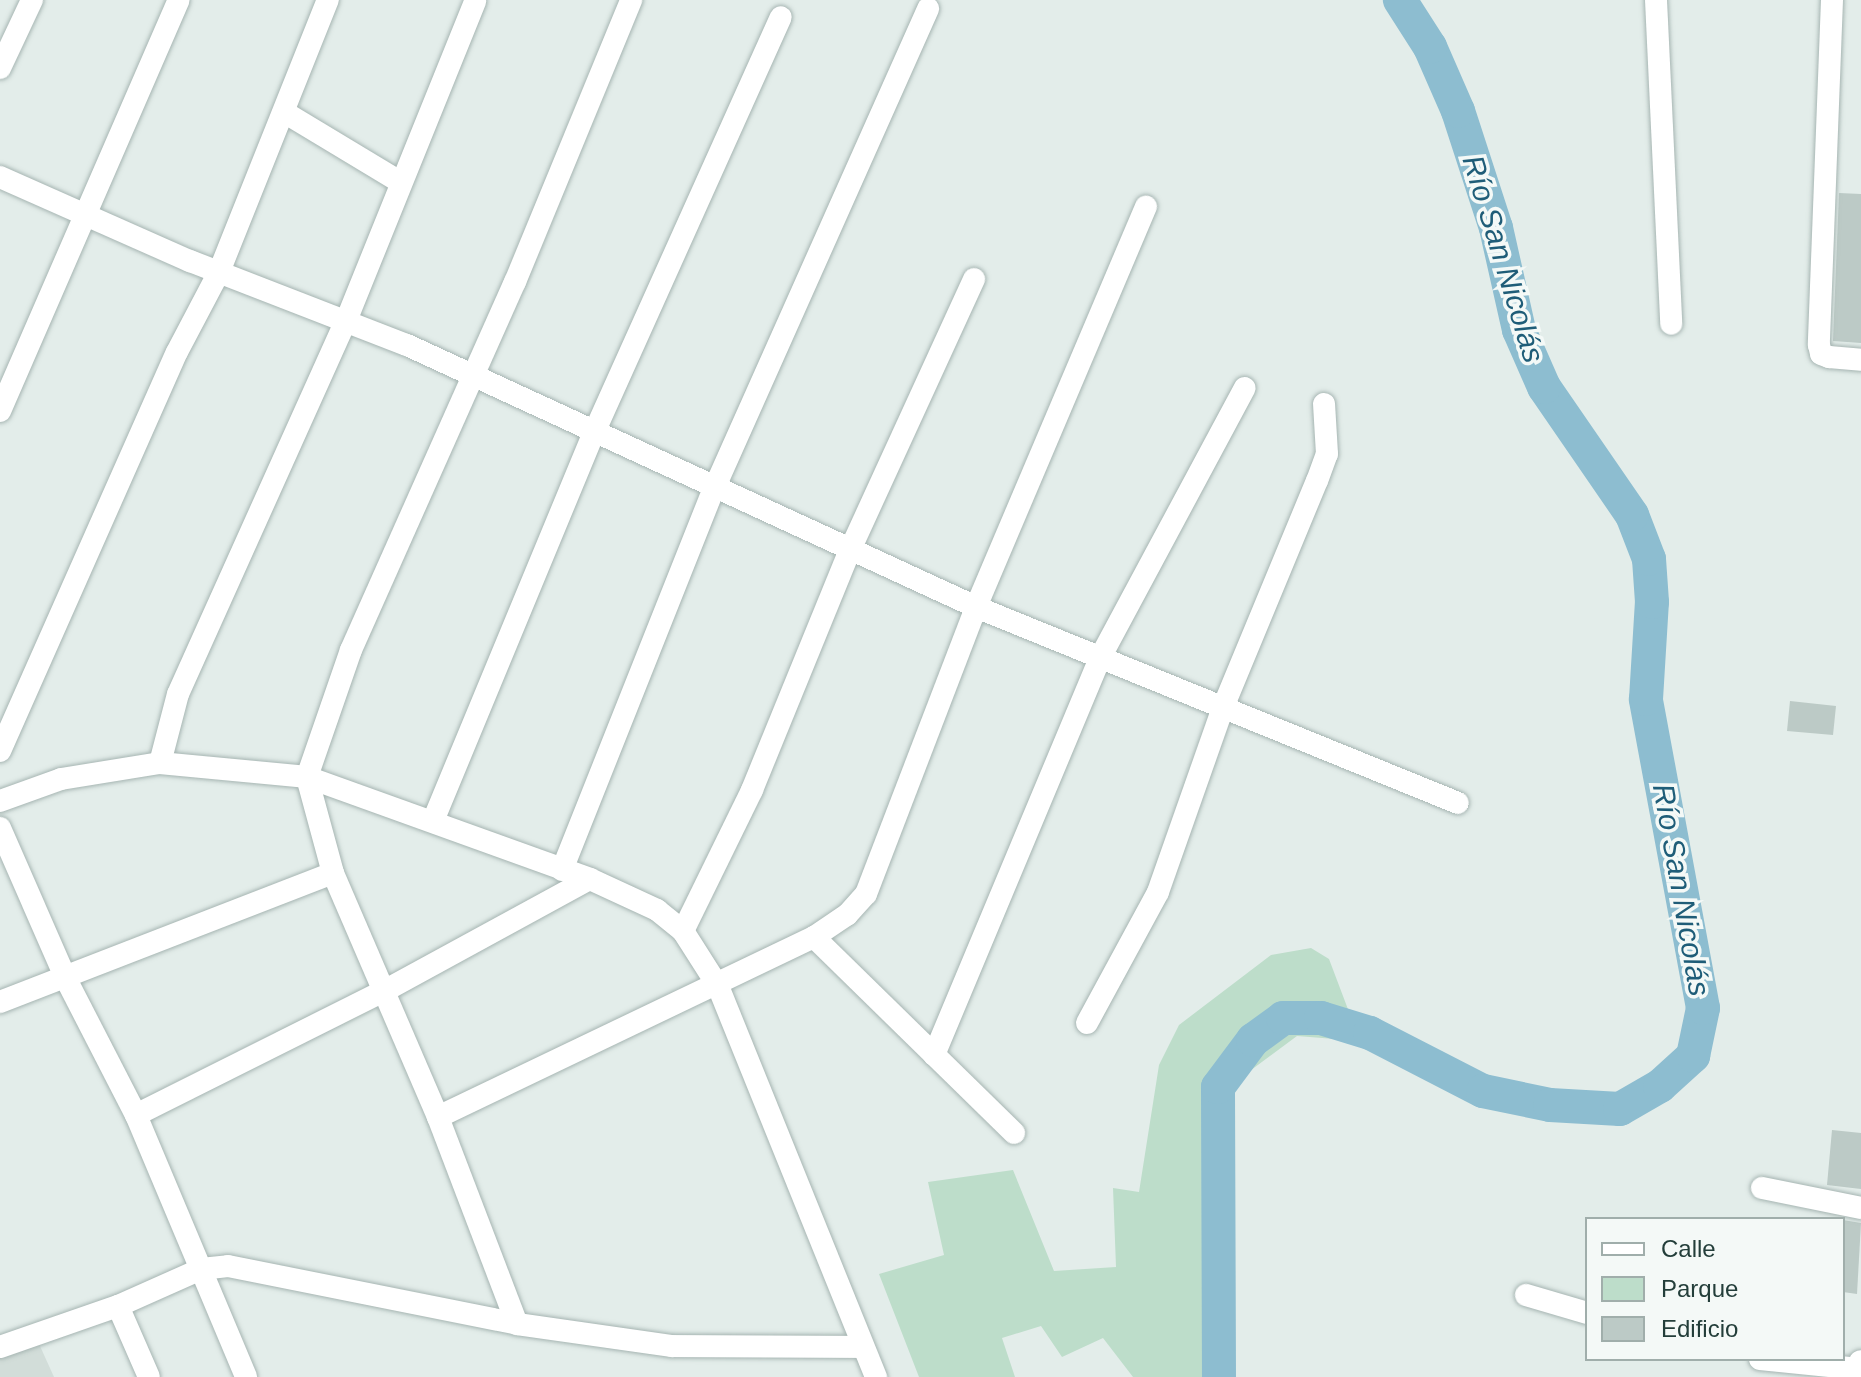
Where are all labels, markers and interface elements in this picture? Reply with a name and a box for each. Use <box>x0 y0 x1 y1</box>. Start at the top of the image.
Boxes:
water label: Río San Nicolás <box>1454 151 1552 367</box>
water label: Río San Nicolás <box>1645 781 1717 999</box>
legend <box>1585 1217 1845 1361</box>
text: Calle <box>1661 1235 1716 1262</box>
text: Parque <box>1661 1275 1738 1302</box>
text: Edificio <box>1661 1315 1738 1342</box>

